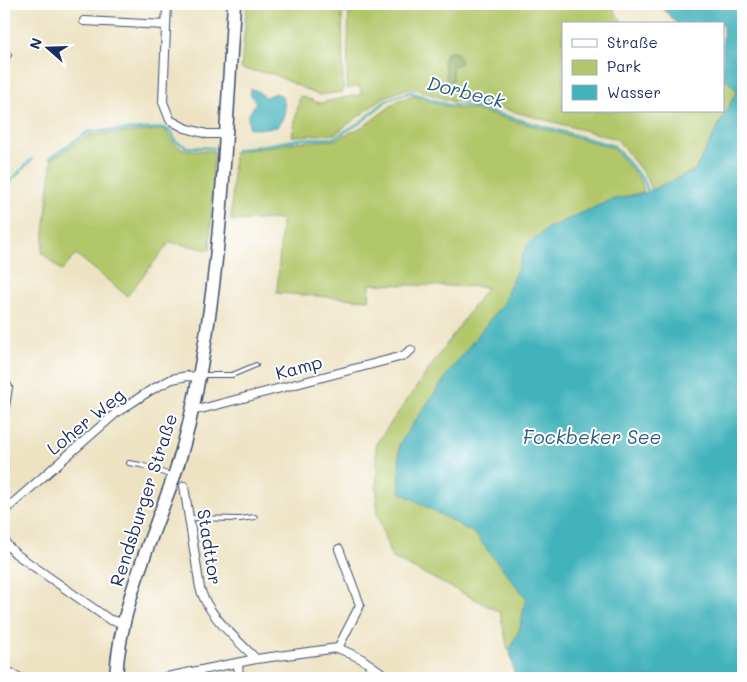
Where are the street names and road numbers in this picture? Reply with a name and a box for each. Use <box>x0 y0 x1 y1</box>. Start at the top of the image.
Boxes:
street label: Kamp <box>273 349 325 385</box>
street label: Loher Weg <box>41 382 129 460</box>
street label: Rendsburger Straße <box>104 410 182 589</box>
street label: Stadttor <box>192 507 228 586</box>

